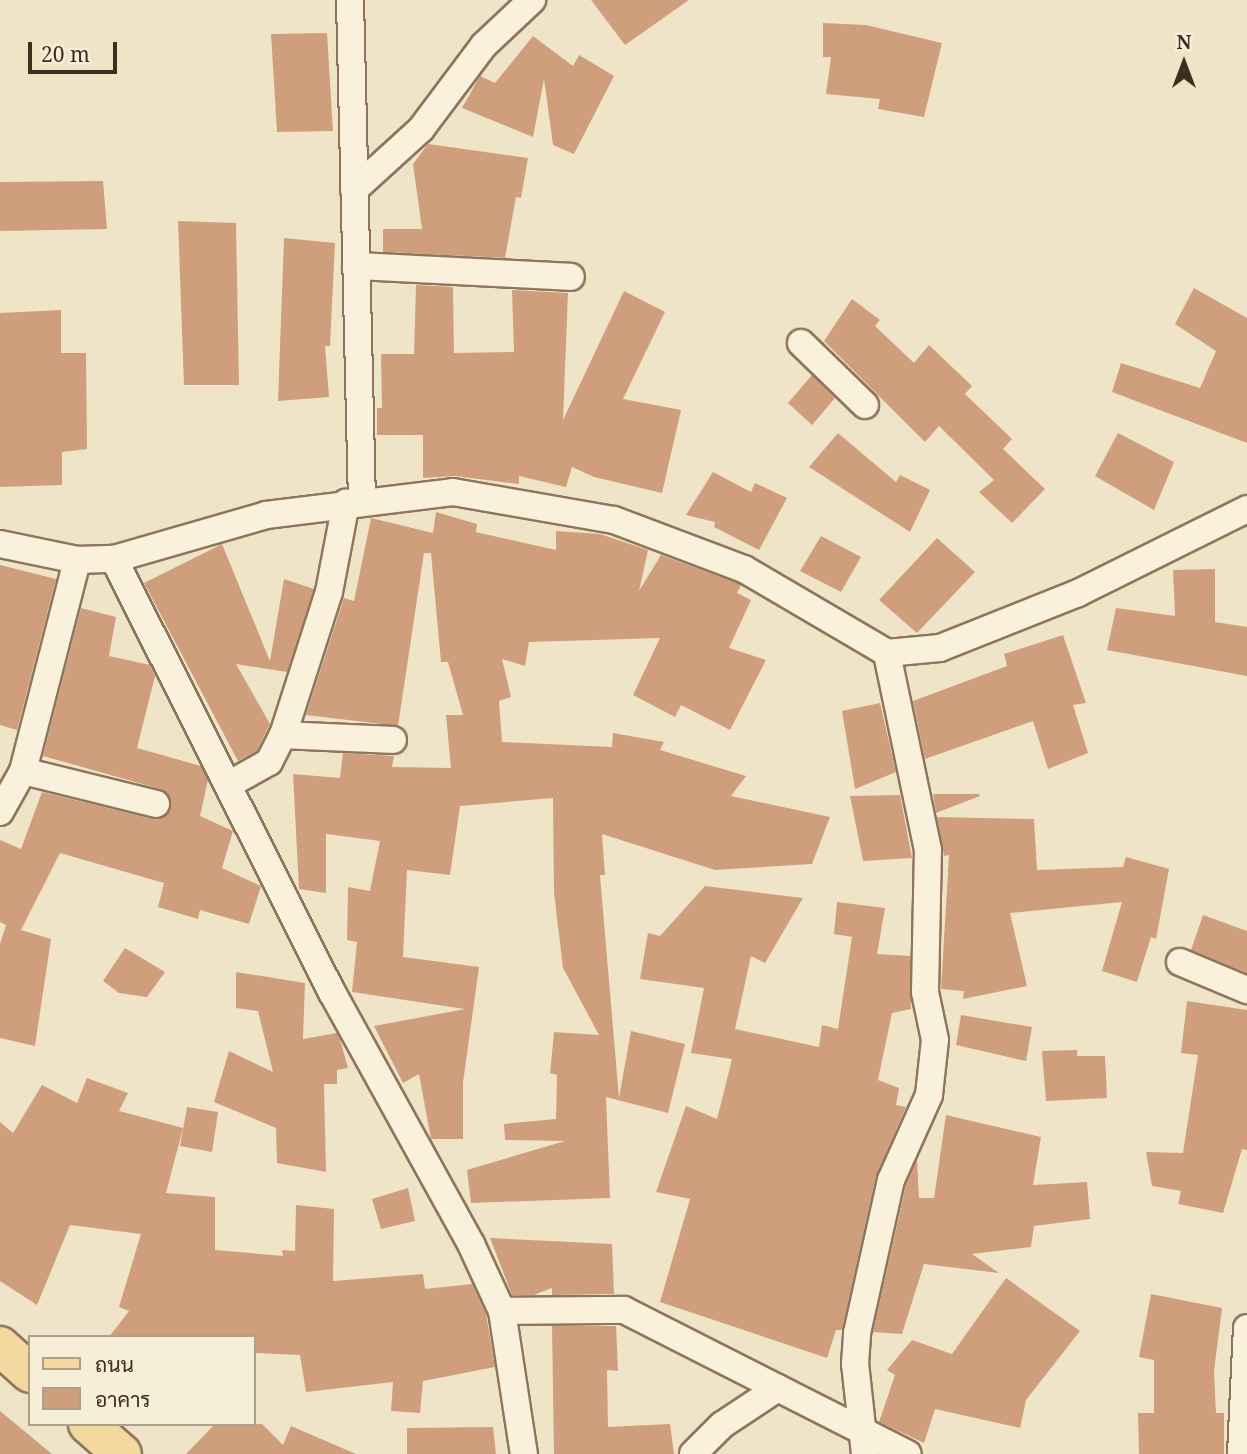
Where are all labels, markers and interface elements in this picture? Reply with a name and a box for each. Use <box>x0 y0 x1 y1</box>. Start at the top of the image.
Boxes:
scale bar <box>32 28 121 72</box>
north arrow <box>1149 28 1219 98</box>
text: N <box>1177 29 1191 55</box>
text: 20 m <box>41 40 90 68</box>
legend <box>28 1335 256 1426</box>
text: ถนน <box>95 1350 134 1378</box>
text: อาคาร <box>95 1385 151 1413</box>

